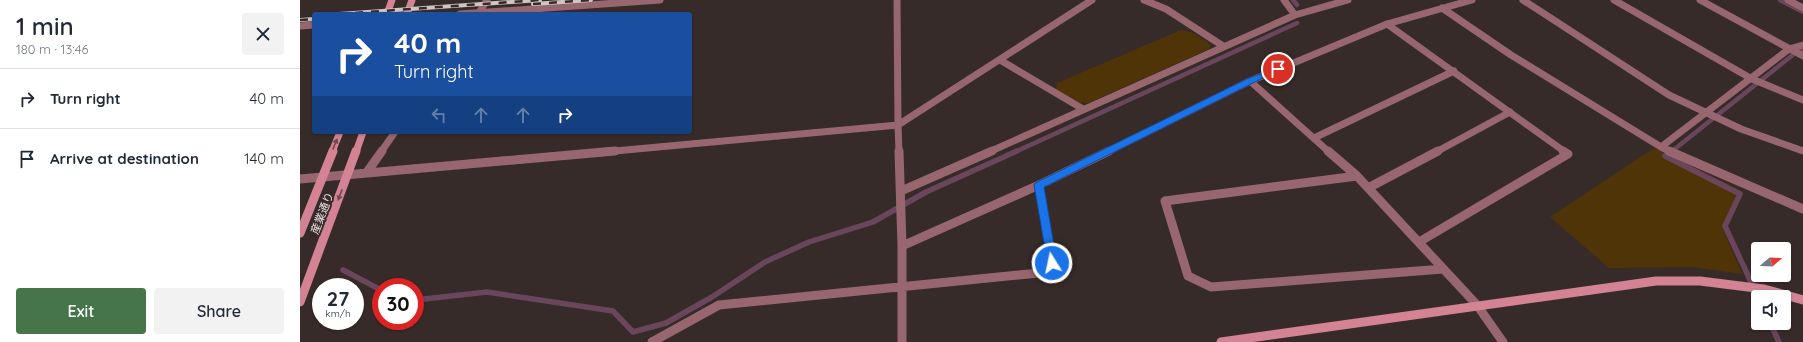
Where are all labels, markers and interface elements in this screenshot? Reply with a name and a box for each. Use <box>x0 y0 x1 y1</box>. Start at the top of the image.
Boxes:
text: 1 min <box>16 11 74 41</box>
button: close <box>242 13 284 55</box>
text: 40 m <box>394 25 461 60</box>
icon: right <box>328 28 380 80</box>
text: 180 m · 13:46 <box>16 41 89 57</box>
pin <box>1261 52 1295 86</box>
icon: arrive <box>1267 58 1289 80</box>
text: Turn right <box>394 60 474 83</box>
icon: right <box>16 88 38 110</box>
text: Turn right <box>50 89 121 108</box>
text: 40 m <box>249 89 284 108</box>
icon: left <box>428 104 450 126</box>
icon: ahead <box>470 104 492 126</box>
icon: ahead <box>512 104 534 126</box>
icon: right <box>554 104 576 126</box>
one-way arrow <box>333 138 339 150</box>
icon: arrive <box>16 148 38 170</box>
text: Arrive at destination <box>50 149 199 168</box>
text: 140 m <box>244 149 284 168</box>
one-way arrow <box>337 189 343 201</box>
street label: 産業通り <box>308 190 336 236</box>
position arrow <box>1031 242 1073 284</box>
north arrow <box>1751 242 1791 282</box>
map controls <box>1751 242 1791 330</box>
speed limit sign: 30 <box>372 278 424 330</box>
text: 27 <box>327 286 349 311</box>
button: Exit <box>16 288 146 334</box>
button: Share <box>154 288 284 334</box>
button: sound <box>1751 290 1791 330</box>
text: km/h <box>325 307 351 320</box>

